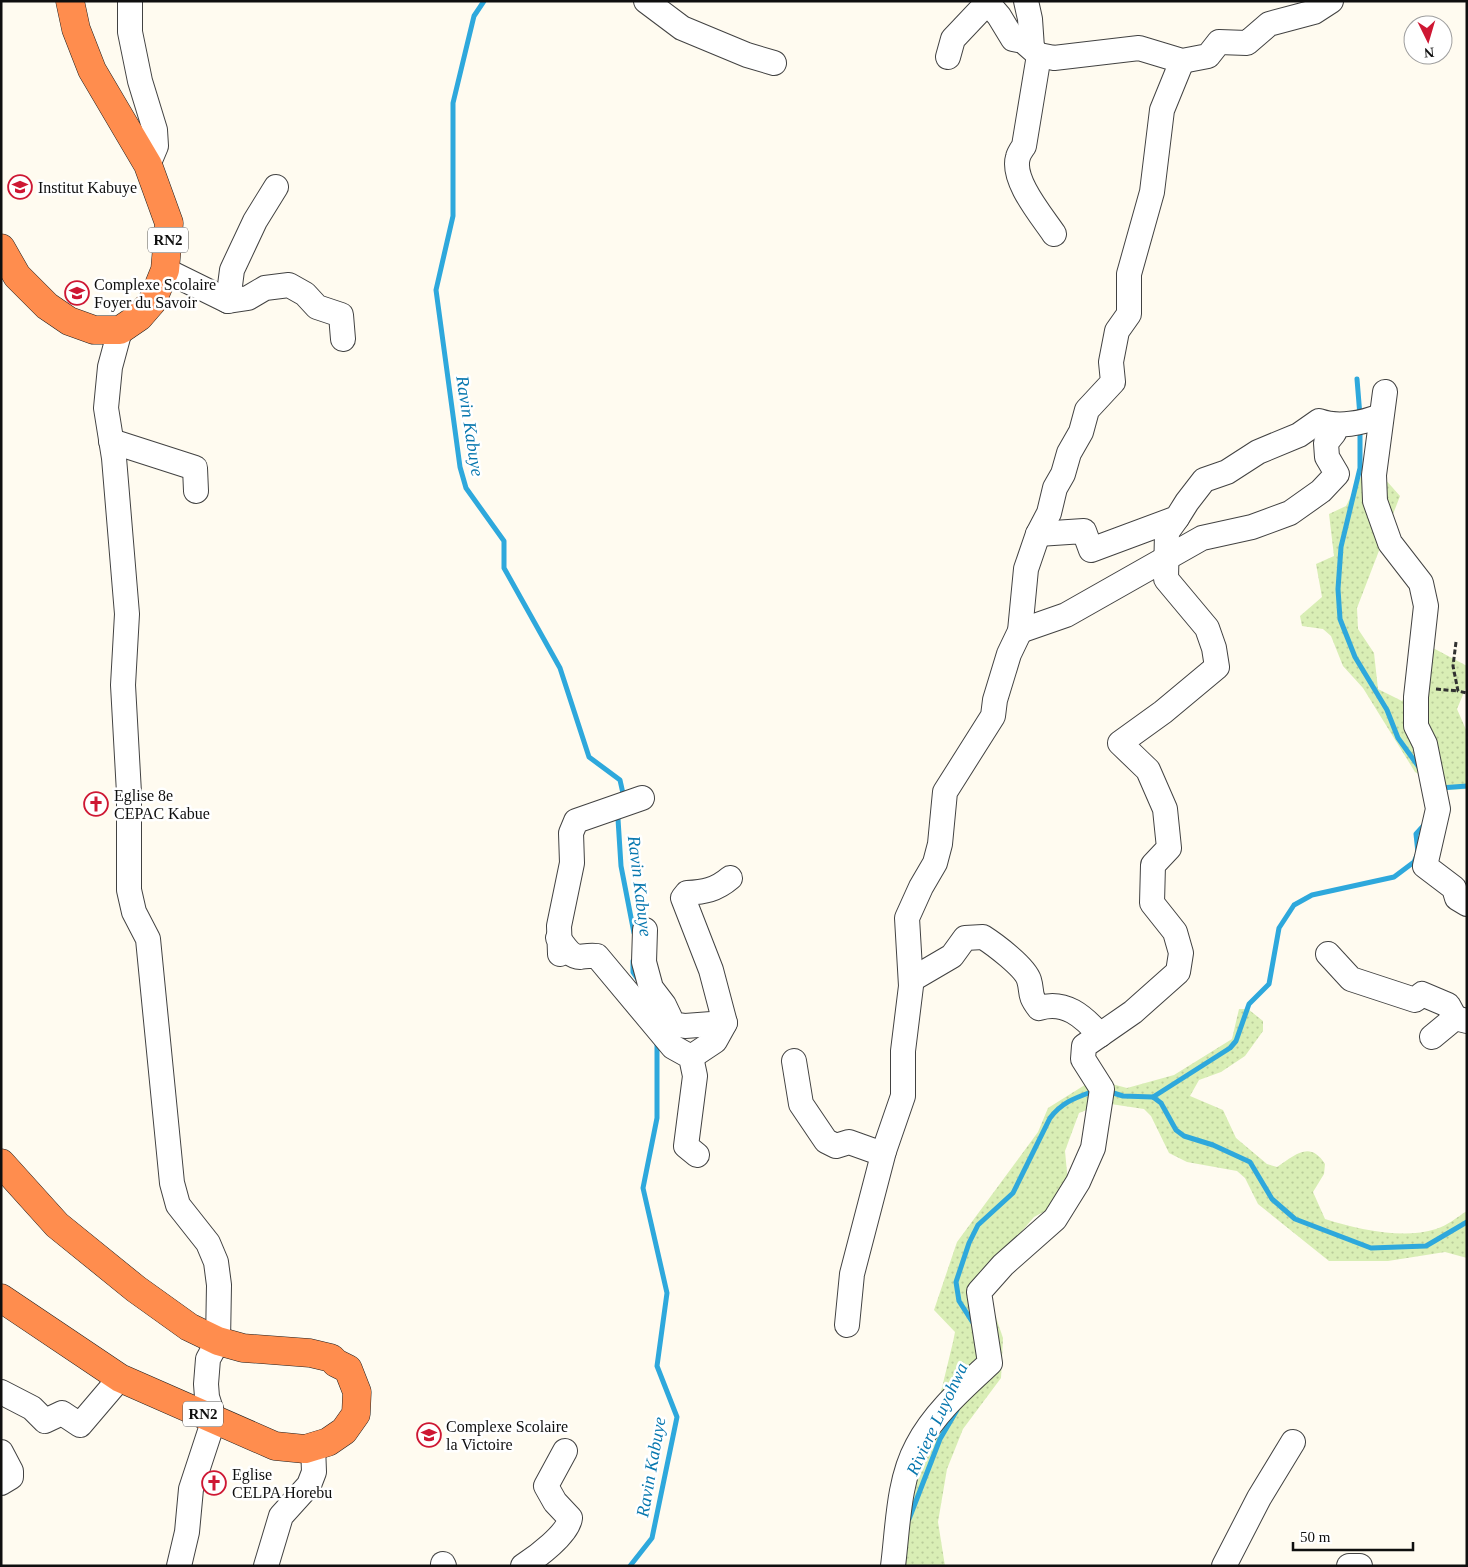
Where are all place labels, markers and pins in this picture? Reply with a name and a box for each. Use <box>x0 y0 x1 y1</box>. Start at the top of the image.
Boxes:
school or university icon: Institut Kabuye <box>7 174 33 200</box>
place label: Institut Kabuye <box>38 179 137 197</box>
place label: Complexe Scolaire Foyer du Savoir <box>94 276 216 312</box>
school or university icon: Complexe Scolaire Foyer du Savoir <box>64 280 90 306</box>
place label: Eglise 8e CEPAC Kabue <box>114 787 210 822</box>
church icon: Eglise 8e CEPAC Kabue <box>83 791 109 817</box>
place label: Complexe Scolaire la Victoire <box>446 1418 568 1453</box>
school or university icon: Complexe Scolaire la Victoire <box>416 1422 442 1448</box>
place label: Eglise CELPA Horebu <box>232 1466 332 1501</box>
church icon: Eglise CELPA Horebu <box>201 1470 227 1496</box>

